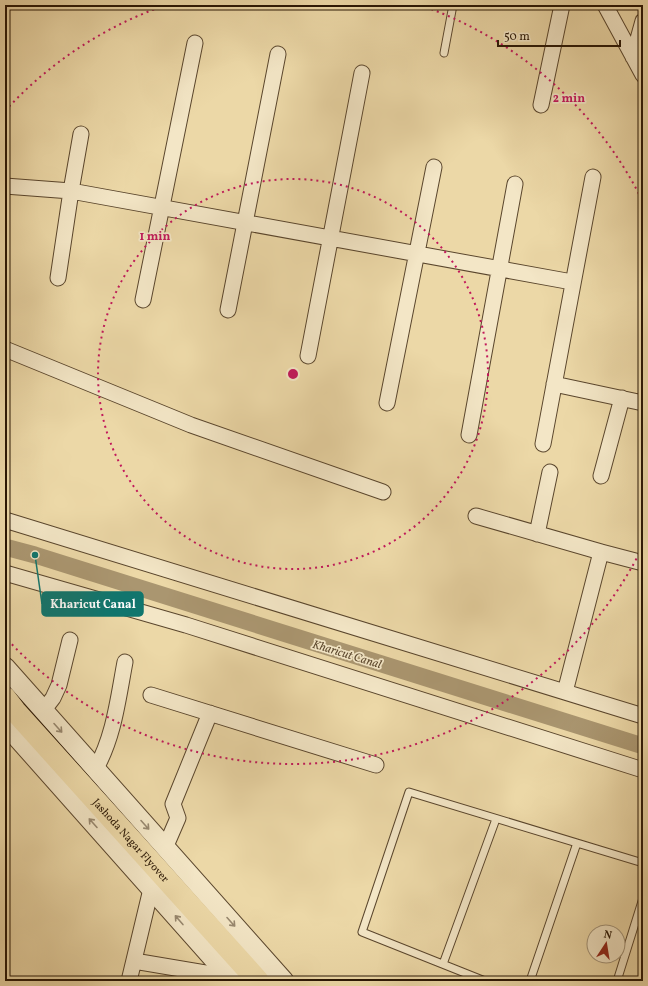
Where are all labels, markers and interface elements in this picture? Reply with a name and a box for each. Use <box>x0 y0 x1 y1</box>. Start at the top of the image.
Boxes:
scale bar <box>498 22 620 48</box>
text: 50 m <box>504 29 530 45</box>
text: 2 min <box>553 91 585 107</box>
text: 1 min <box>140 229 171 245</box>
centre of rings <box>286 367 300 381</box>
callout: Kharicut Canal <box>42 592 143 616</box>
text: Kharicut Canal <box>50 597 136 613</box>
water label: Kharicut Canal <box>310 637 383 673</box>
one-way arrow <box>54 723 63 734</box>
street label: Jashoda Nagar Flyover <box>88 796 172 887</box>
one-way arrow <box>88 818 98 828</box>
one-way arrow <box>140 820 149 831</box>
one-way arrow <box>175 916 184 926</box>
one-way arrow <box>227 917 236 928</box>
north arrow <box>586 924 626 964</box>
text: N <box>602 928 613 944</box>

